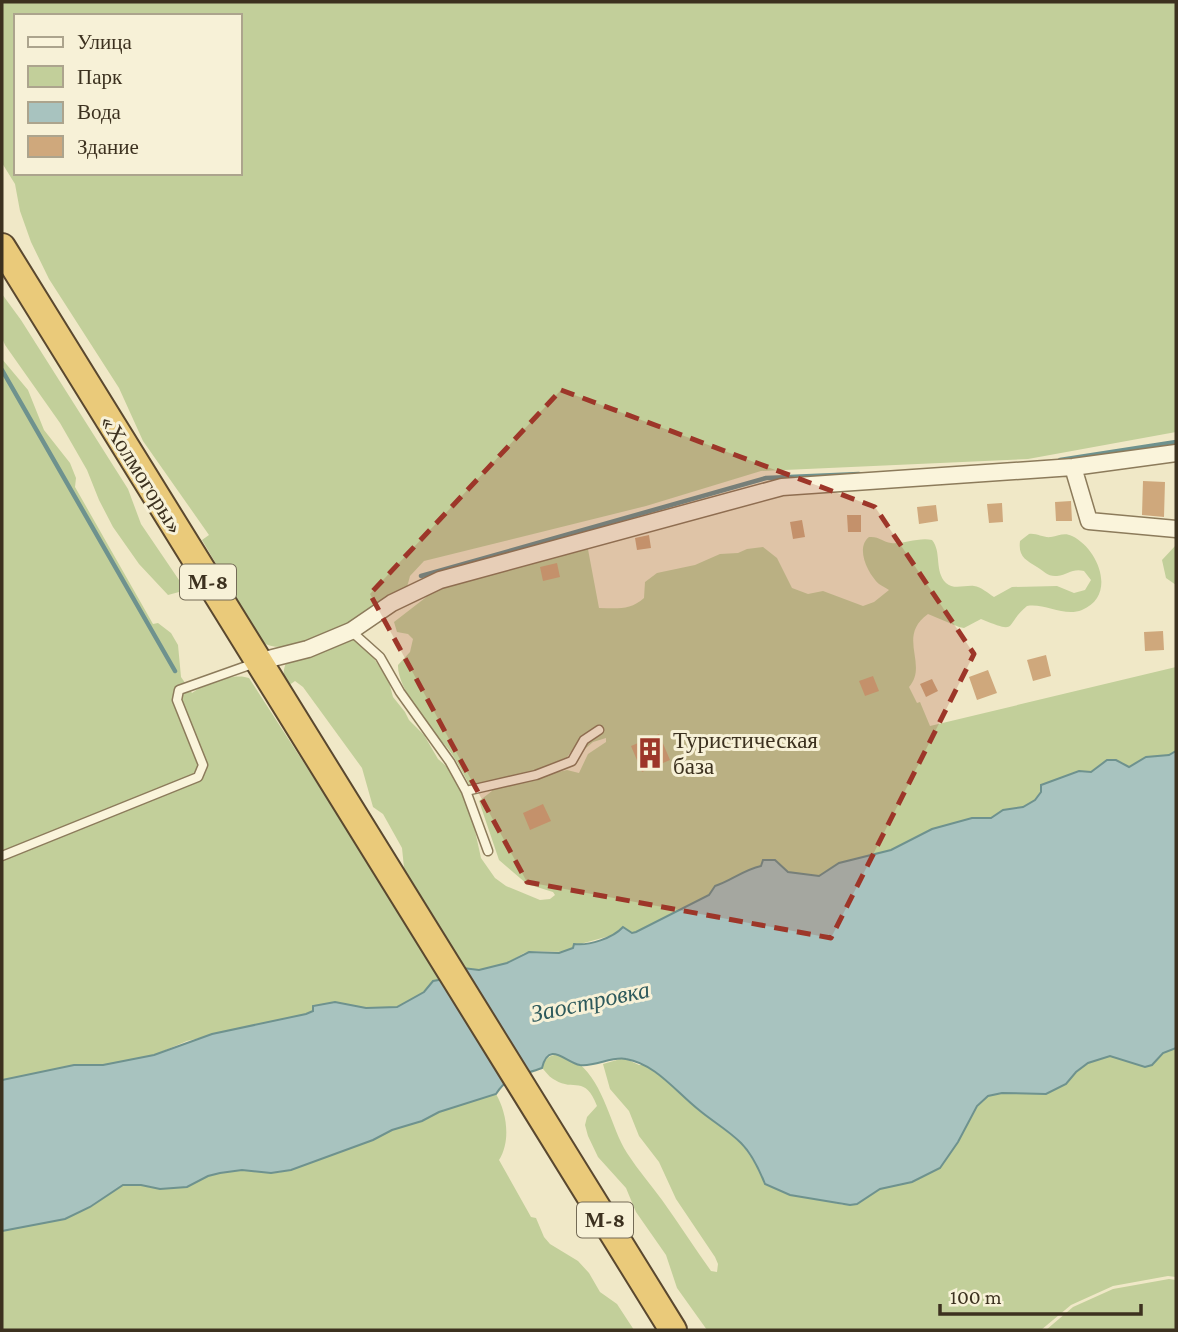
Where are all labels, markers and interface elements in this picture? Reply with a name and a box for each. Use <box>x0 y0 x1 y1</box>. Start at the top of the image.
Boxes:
legend <box>14 14 242 175</box>
text: Улица <box>77 30 132 54</box>
text: Парк <box>77 65 123 89</box>
text: Вода <box>77 100 122 124</box>
text: Здание <box>77 135 139 159</box>
street label: «Холмогоры» <box>95 409 189 539</box>
road number: М-8 <box>180 564 236 600</box>
place label: Туристическая база <box>673 727 818 779</box>
building icon: Туристическая база <box>633 736 667 770</box>
water label: Заостровка <box>528 975 652 1027</box>
road number: М-8 <box>577 1202 633 1238</box>
scale bar <box>940 1272 1141 1316</box>
text: 100 m <box>950 1285 1002 1309</box>

